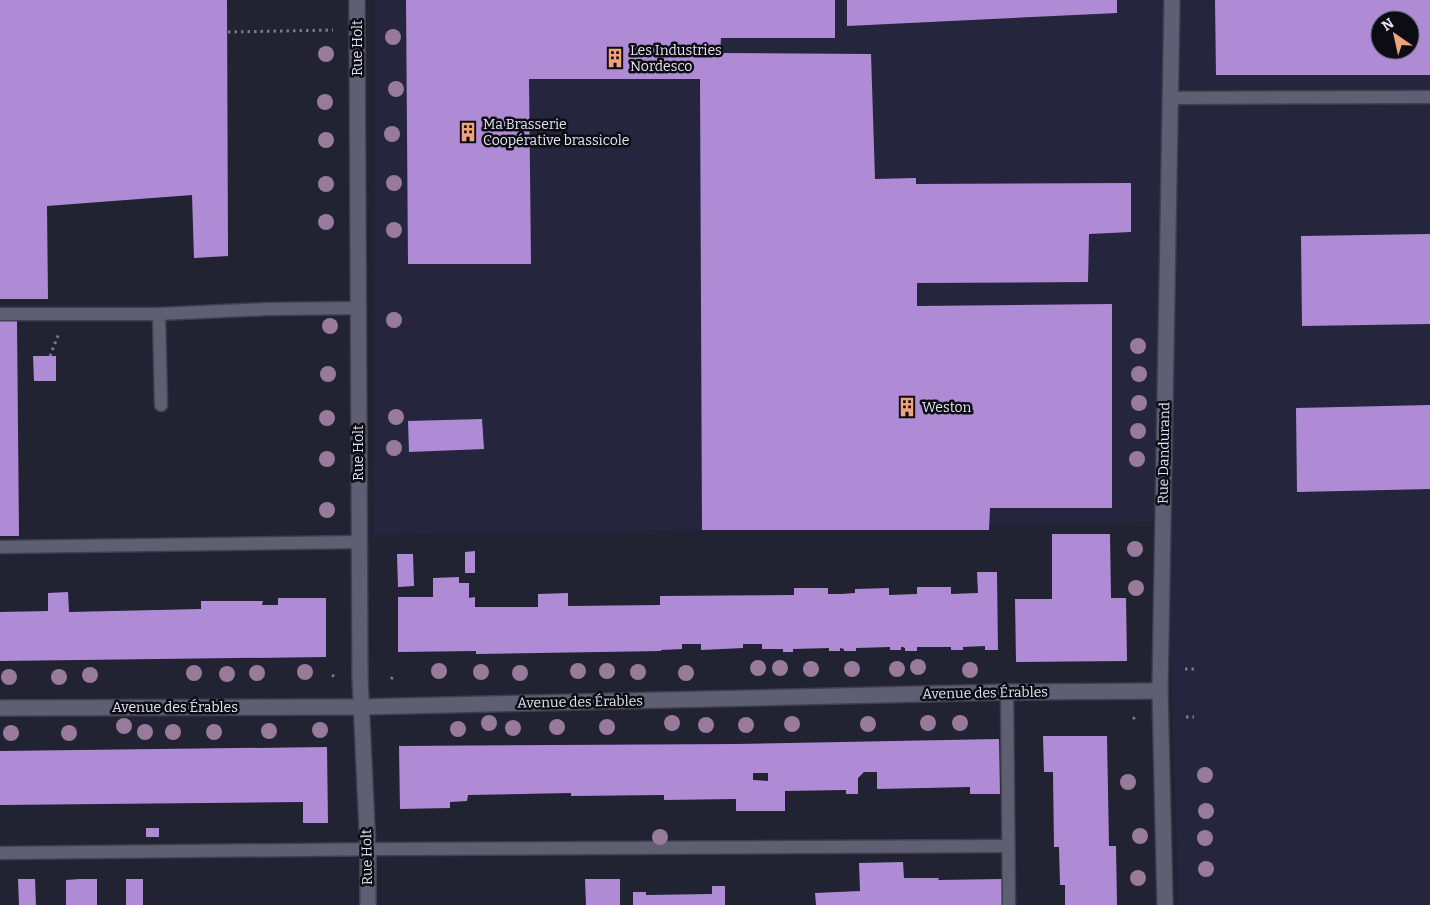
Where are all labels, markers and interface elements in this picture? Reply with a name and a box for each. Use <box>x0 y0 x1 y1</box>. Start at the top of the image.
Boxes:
north arrow <box>1370 10 1420 60</box>
text: N <box>1379 14 1397 35</box>
street label: Rue Holt <box>349 20 366 76</box>
place label: Les Industries Nordesco <box>630 42 722 75</box>
building icon: Les Industries Nordesco <box>604 47 626 69</box>
place label: Ma Brasserie Coopérative brassicole <box>483 116 629 149</box>
building icon: Ma Brasserie Coopérative brassicole <box>457 121 479 143</box>
building icon: Weston <box>896 396 918 418</box>
place label: Weston <box>922 399 972 416</box>
street label: Rue Dandurand <box>1155 402 1173 504</box>
street label: Rue Holt <box>350 425 367 481</box>
street label: Avenue des Érables <box>922 682 1048 703</box>
street label: Avenue des Érables <box>517 691 643 712</box>
street label: Avenue des Érables <box>112 698 238 716</box>
street label: Rue Holt <box>358 829 376 885</box>

